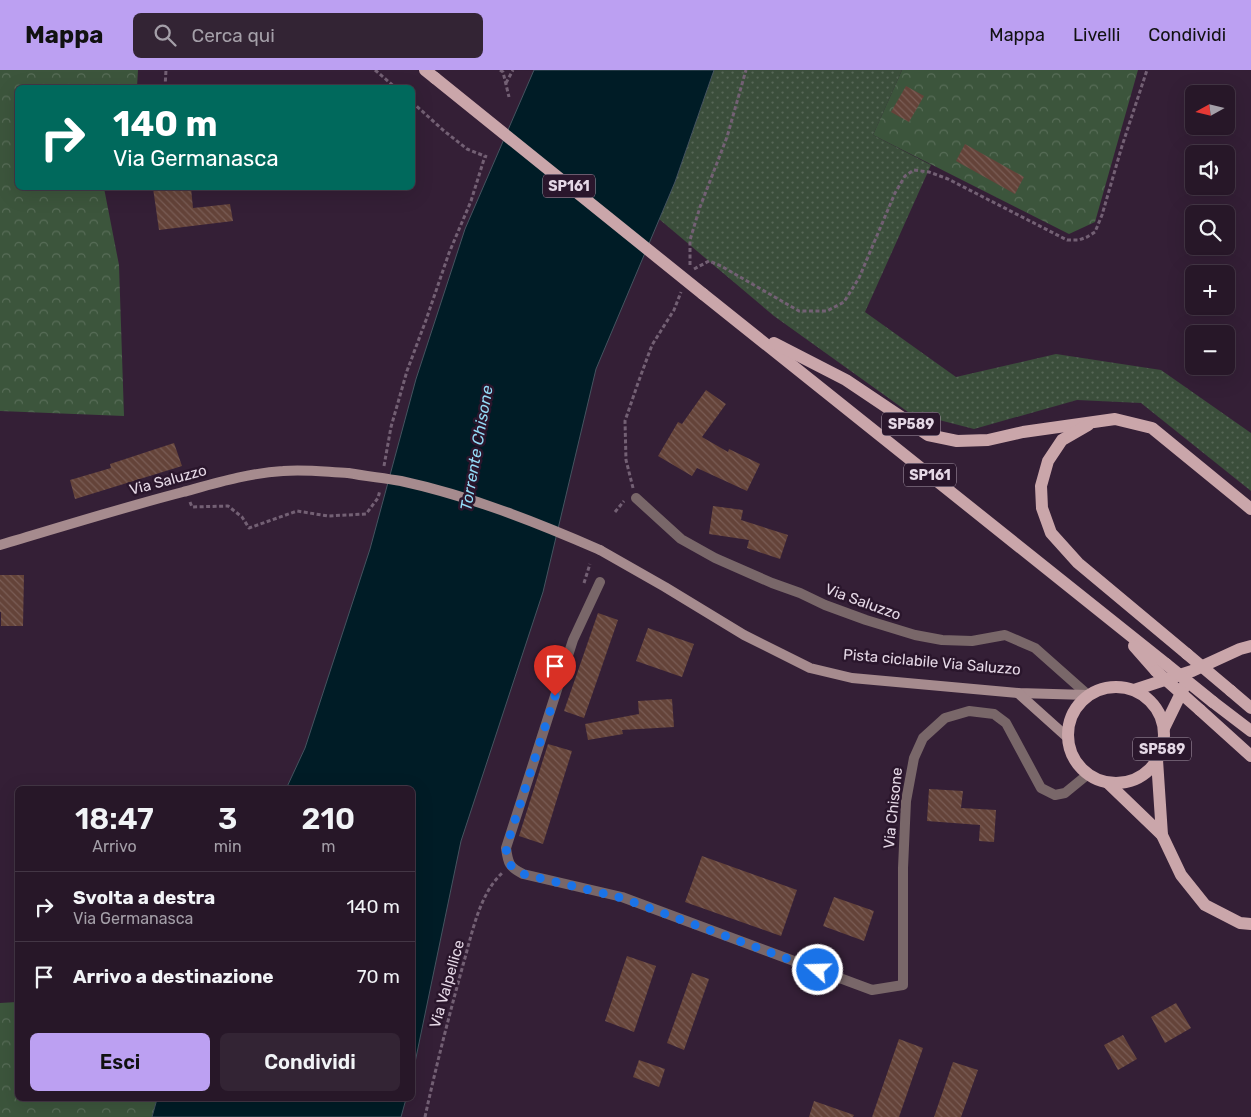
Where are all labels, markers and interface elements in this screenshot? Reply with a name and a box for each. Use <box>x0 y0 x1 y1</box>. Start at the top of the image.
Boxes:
search box <box>133 13 483 58</box>
text: Mappa <box>25 21 103 49</box>
icon: search <box>151 21 179 49</box>
text: Cerca qui <box>191 24 275 47</box>
text: Mappa <box>989 24 1045 46</box>
text: Livelli <box>1073 24 1120 46</box>
text: Condividi <box>1148 24 1226 46</box>
north arrow <box>1185 85 1235 135</box>
map controls <box>1185 85 1235 375</box>
text: 140 m <box>113 103 218 145</box>
icon: right <box>30 105 95 170</box>
text: Via Germanasca <box>113 145 279 172</box>
button: sound <box>1185 145 1235 195</box>
road number: SP161 <box>543 174 595 198</box>
button: search <box>1185 205 1235 255</box>
button: + <box>1185 265 1235 315</box>
button: − <box>1185 325 1235 375</box>
water label: Torrente Chisone <box>456 384 497 512</box>
road number: SP589 <box>882 412 940 436</box>
street label: Via Saluzzo <box>127 461 209 499</box>
road number: SP161 <box>904 464 956 486</box>
street label: Via Saluzzo <box>823 580 903 624</box>
pin <box>534 645 576 696</box>
street label: Pista ciclabile Via Saluzzo <box>842 645 1022 679</box>
icon: arrive <box>541 652 569 680</box>
road number: SP589 <box>1133 738 1191 761</box>
street label: Via Chisone <box>880 766 906 850</box>
text: 18:47 <box>75 801 154 837</box>
text: 3 <box>218 801 237 837</box>
text: 210 <box>302 801 355 837</box>
text: Arrivo <box>92 837 137 856</box>
text: min <box>214 837 242 856</box>
text: m <box>321 837 335 856</box>
text: Svolta a destra <box>73 886 215 909</box>
icon: right <box>30 893 58 921</box>
text: 140 m <box>346 895 400 918</box>
text: Via Germanasca <box>73 909 193 928</box>
street label: Via Valpellice <box>426 938 468 1030</box>
position arrow <box>791 943 843 995</box>
icon: arrive <box>30 963 58 991</box>
text: Arrivo a destinazione <box>73 965 274 988</box>
text: 70 m <box>357 965 400 988</box>
button: Esci <box>30 1033 210 1091</box>
button: Condividi <box>220 1033 400 1091</box>

